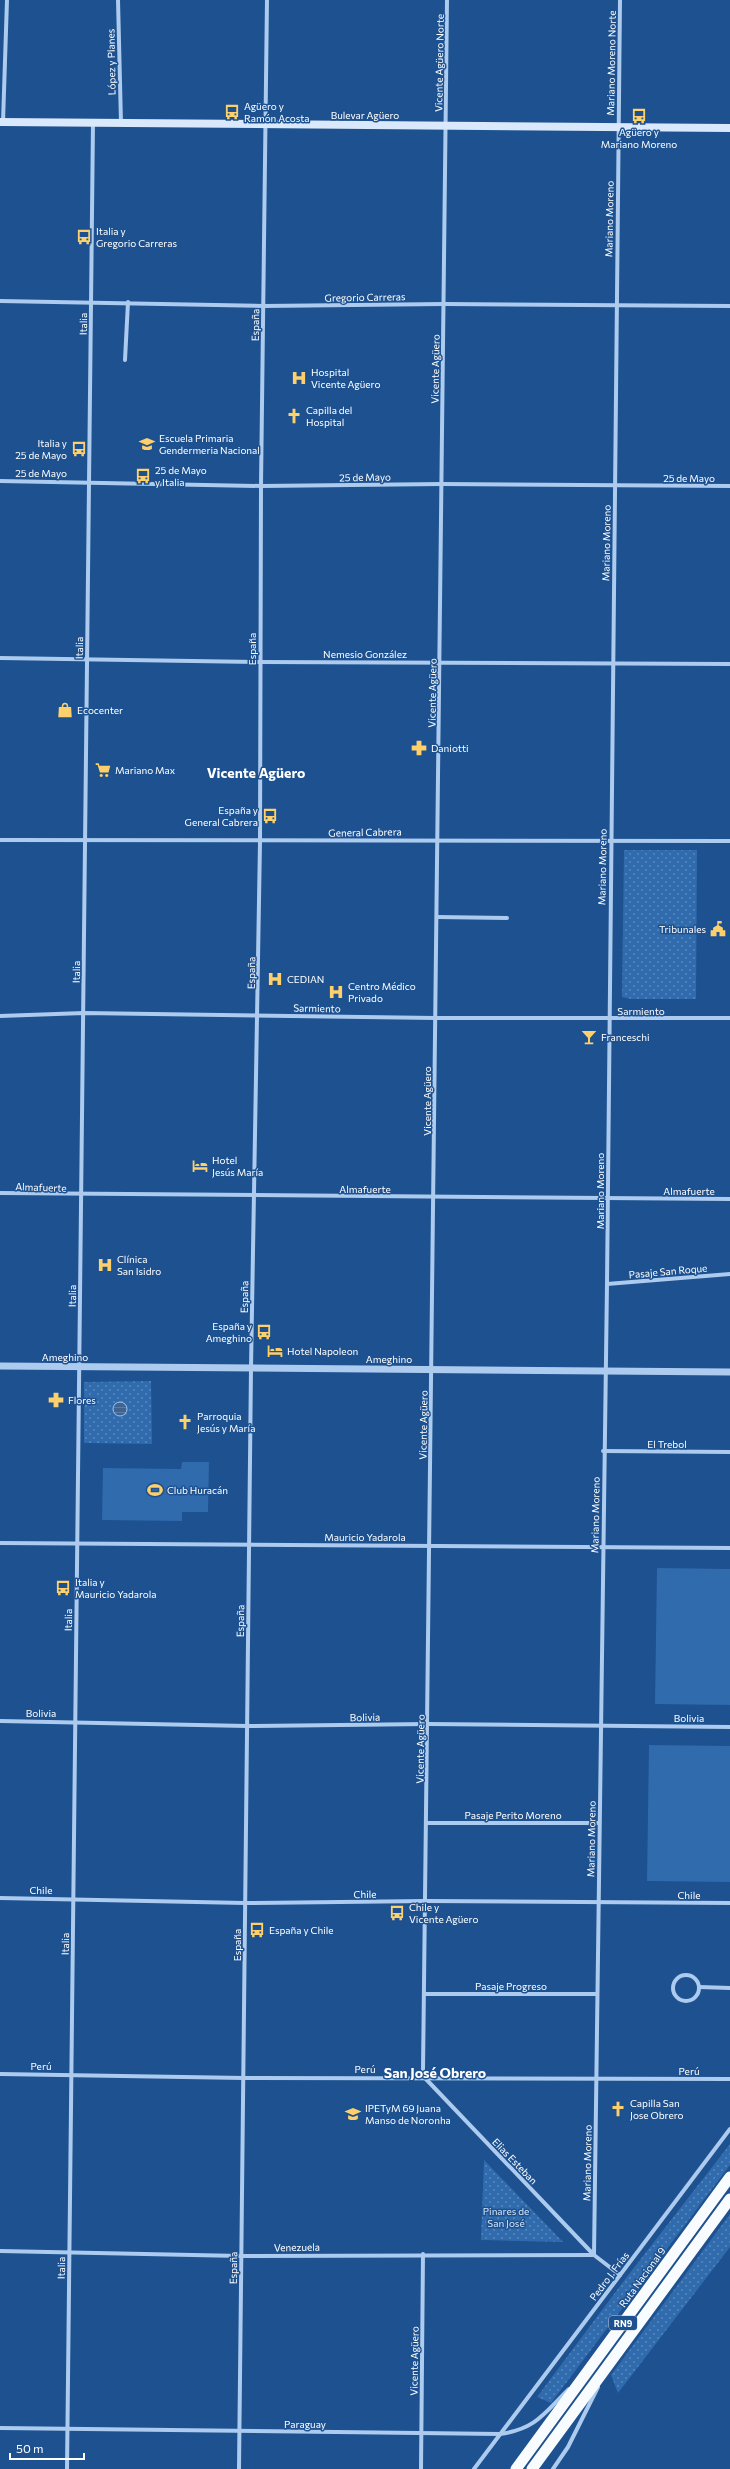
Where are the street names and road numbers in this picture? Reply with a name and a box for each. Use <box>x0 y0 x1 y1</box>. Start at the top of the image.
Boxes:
street label: Mariano Moreno Norte <box>604 10 618 116</box>
street label: Vicente Agüero Norte <box>432 14 446 112</box>
street label: López y Planes <box>104 28 118 95</box>
street label: Bulevar Agüero <box>331 109 399 121</box>
street label: Mariano Moreno <box>602 181 616 257</box>
street label: Gregorio Carreras <box>324 290 406 304</box>
street label: España <box>249 309 261 341</box>
street label: Italia <box>77 313 89 335</box>
street label: Vicente Agüero <box>428 334 442 404</box>
street label: 25 de Mayo <box>15 467 67 479</box>
street label: 25 de Mayo <box>339 471 391 483</box>
street label: 25 de Mayo <box>663 472 715 484</box>
street label: Mariano Moreno <box>599 505 613 581</box>
street label: España <box>246 633 258 665</box>
street label: Italia <box>73 637 85 659</box>
street label: Nemesio González <box>323 648 407 660</box>
street label: Vicente Agüero <box>425 658 439 728</box>
street label: General Cabrera <box>328 825 402 839</box>
street label: Mariano Moreno <box>595 829 609 905</box>
street label: España <box>245 957 257 989</box>
street label: Italia <box>70 961 82 983</box>
street label: Sarmiento <box>293 1002 341 1014</box>
street label: Sarmiento <box>617 1005 665 1017</box>
street label: Vicente Agüero <box>421 1066 433 1136</box>
street label: Mariano Moreno <box>594 1153 606 1229</box>
street label: Almafuerte <box>15 1180 67 1194</box>
street label: Almafuerte <box>339 1183 391 1195</box>
street label: Almafuerte <box>663 1185 715 1197</box>
street label: Pasaje San Roque <box>628 1262 708 1280</box>
street label: España <box>238 1281 250 1313</box>
street label: Italia <box>66 1285 78 1307</box>
street label: Ameghino <box>42 1351 88 1363</box>
street label: Ameghino <box>366 1353 412 1365</box>
street label: Vicente Agüero <box>416 1390 430 1460</box>
street label: El Trebol <box>647 1438 687 1450</box>
street label: Mariano Moreno <box>588 1477 602 1553</box>
street label: Mauricio Yadarola <box>324 1531 406 1543</box>
street label: España <box>234 1605 246 1637</box>
street label: Italia <box>62 1609 74 1631</box>
street label: Bolivia <box>26 1707 56 1719</box>
street label: Bolivia <box>350 1711 380 1723</box>
street label: Bolivia <box>674 1712 704 1724</box>
street label: Vicente Agüero <box>413 1714 427 1784</box>
street label: Mariano Moreno <box>584 1801 598 1877</box>
street label: Pasaje Perito Moreno <box>464 1809 562 1821</box>
street label: Chile <box>30 1884 52 1896</box>
street label: Chile <box>353 1888 377 1900</box>
street label: Chile <box>678 1889 700 1901</box>
street label: España <box>231 1929 243 1961</box>
street label: Italia <box>59 1933 71 1955</box>
street label: Pasaje Progreso <box>475 1980 547 1992</box>
street label: Perú <box>31 2060 51 2072</box>
street label: Perú <box>355 2063 375 2075</box>
street label: Perú <box>679 2065 699 2077</box>
street label: Mariano Moreno <box>580 2125 594 2201</box>
street label: Elias Esteban <box>490 2135 540 2187</box>
street label: Venezuela <box>274 2241 320 2253</box>
street label: Ruta Nacional 9 <box>616 2245 668 2309</box>
street label: Pedro J. Frías <box>587 2249 632 2303</box>
street label: España <box>227 2252 239 2284</box>
street label: Italia <box>55 2257 67 2279</box>
road number: RN9 <box>609 2316 637 2330</box>
street label: Vicente Agüero <box>407 2326 421 2396</box>
street label: Paraguay <box>284 2418 326 2430</box>

